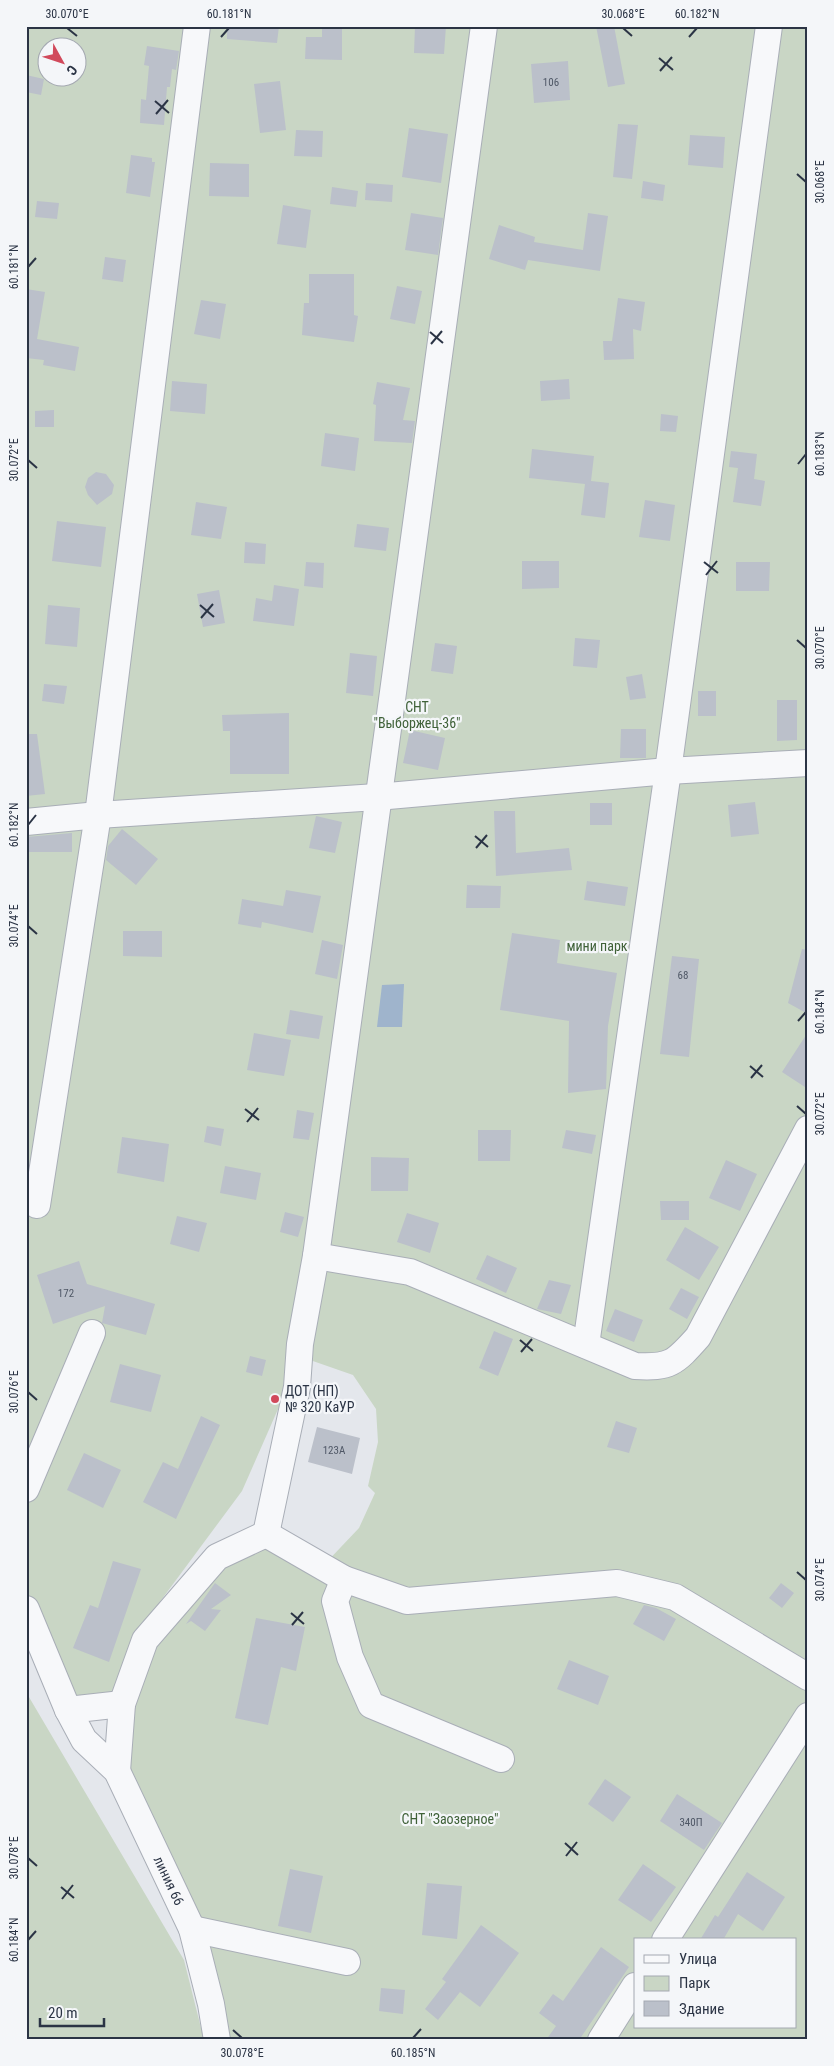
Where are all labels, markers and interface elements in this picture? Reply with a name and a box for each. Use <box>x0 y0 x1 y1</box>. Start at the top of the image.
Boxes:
text: 30.070°E <box>45 7 89 21</box>
text: 60.181°N <box>207 7 251 21</box>
text: 30.068°E <box>601 7 645 21</box>
text: 60.182°N <box>675 7 719 21</box>
north arrow <box>38 38 88 88</box>
text: С <box>63 62 81 79</box>
house number: 106 <box>543 76 559 89</box>
text: 30.068°E <box>813 160 827 204</box>
text: 60.181°N <box>7 245 21 289</box>
text: 60.183°N <box>813 432 827 476</box>
text: 30.072°E <box>7 438 21 482</box>
text: 30.070°E <box>813 626 827 670</box>
park label: СНТ "Выборжец-36" <box>373 699 461 731</box>
text: 60.182°N <box>7 803 21 847</box>
text: 30.074°E <box>7 904 21 948</box>
park label: мини парк <box>566 938 628 954</box>
house number: 68 <box>678 969 688 982</box>
text: 60.184°N <box>813 990 827 1034</box>
text: 30.072°E <box>813 1092 827 1136</box>
house number: 172 <box>58 1287 74 1300</box>
text: 30.076°E <box>7 1370 21 1414</box>
place label: ДОТ (НП) № 320 КаУР <box>285 1383 355 1415</box>
marker: ДОТ (НП) № 320 КаУР <box>269 1393 281 1405</box>
house number: 123А <box>323 1444 346 1457</box>
text: 30.074°E <box>813 1558 827 1602</box>
park label: СНТ "Заозерное" <box>402 1811 498 1827</box>
house number: 340П <box>679 1816 703 1829</box>
text: 30.078°E <box>7 1836 21 1880</box>
street label: линия 66 <box>151 1854 188 1908</box>
text: 60.184°N <box>7 1918 21 1962</box>
legend <box>634 1938 796 2028</box>
text: Улица <box>679 1950 717 1968</box>
text: Парк <box>679 1974 710 1992</box>
scale bar <box>40 1996 104 2028</box>
text: Здание <box>679 2000 724 2018</box>
text: 20 m <box>48 2004 78 2022</box>
text: 30.078°E <box>220 2046 264 2060</box>
text: 60.185°N <box>391 2046 435 2060</box>

